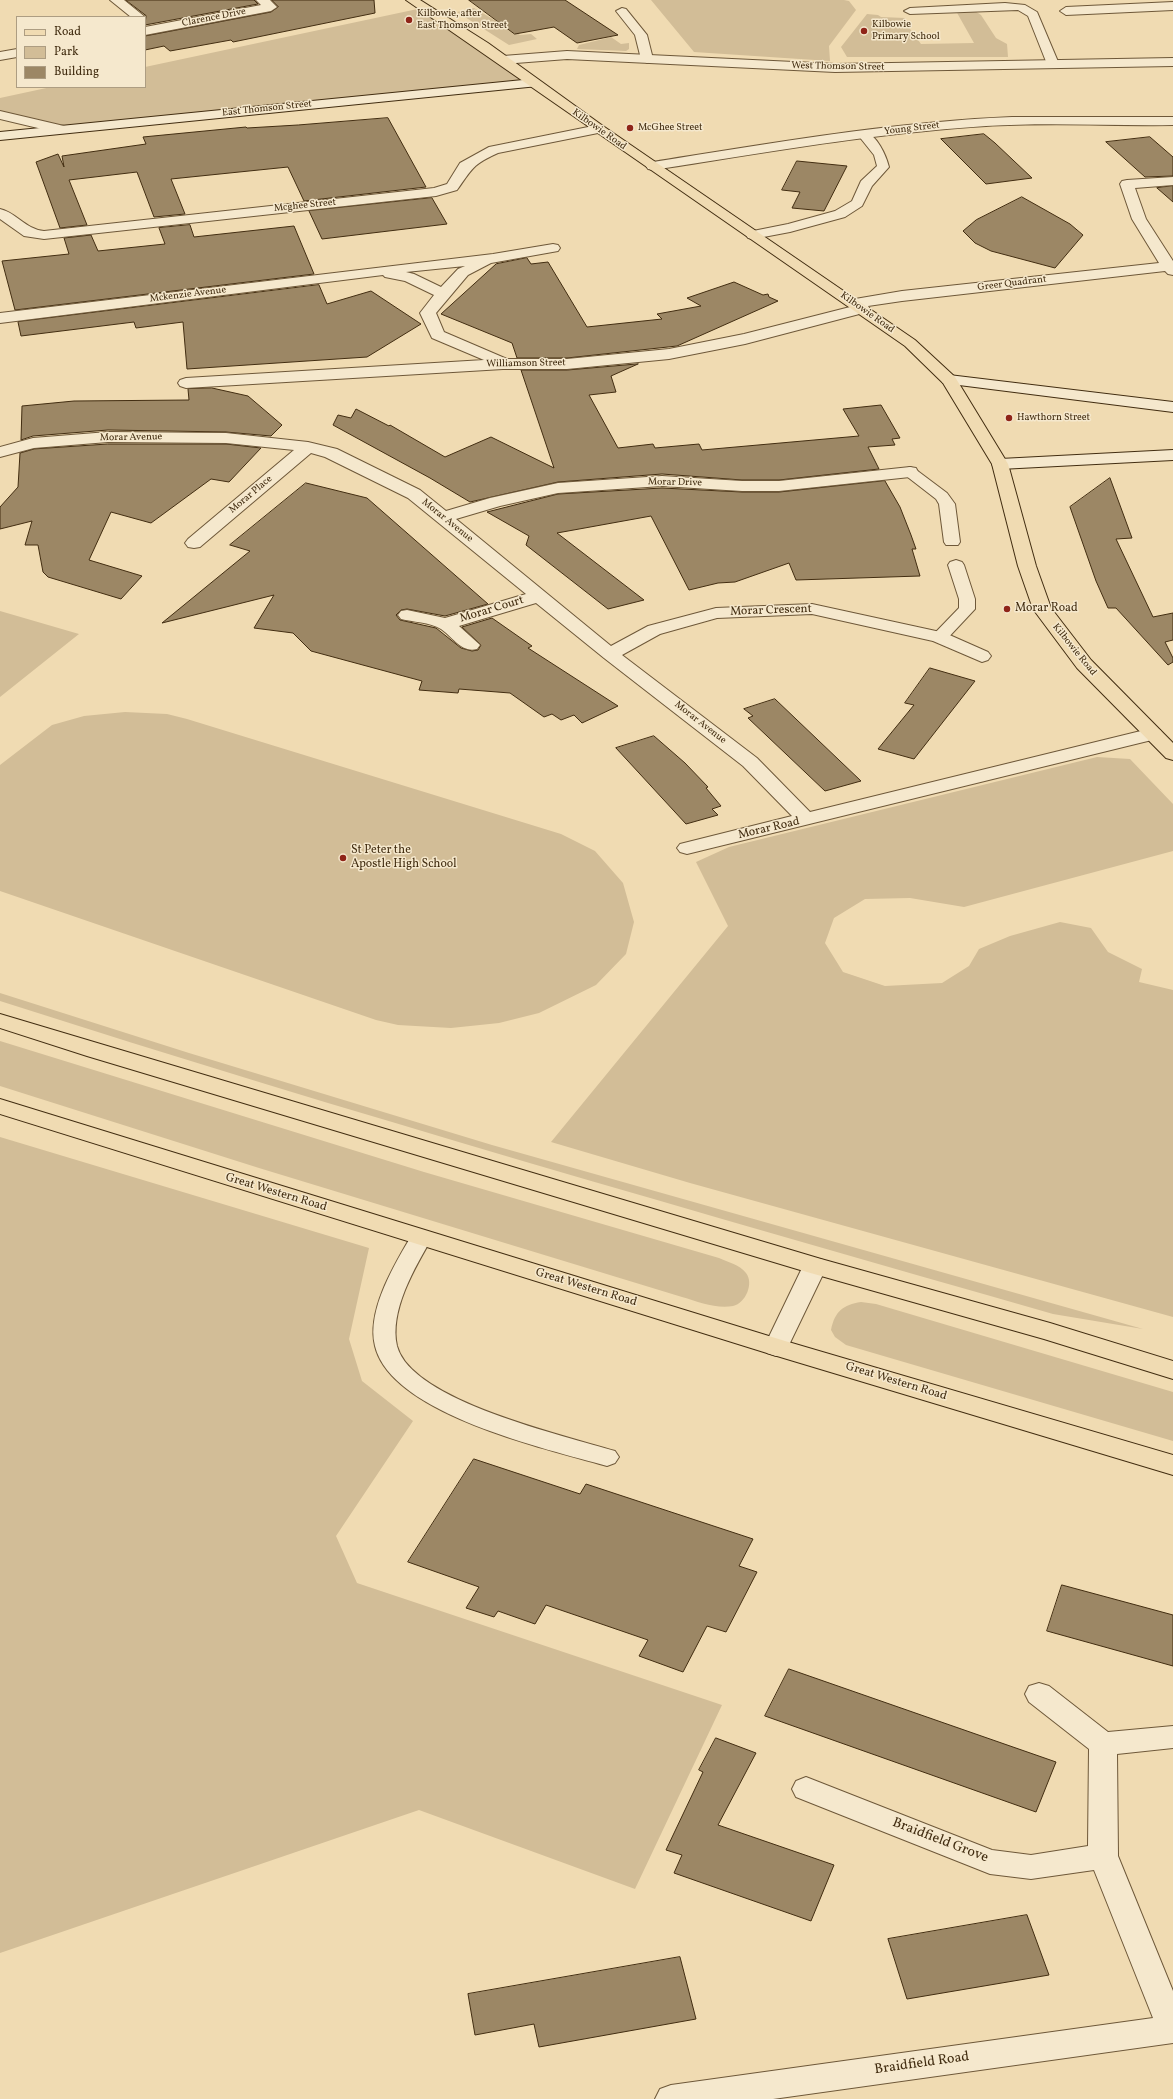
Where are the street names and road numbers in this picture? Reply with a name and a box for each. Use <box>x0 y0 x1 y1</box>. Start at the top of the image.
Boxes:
street label: Clarence Drive <box>181 6 247 30</box>
street label: West Thomson Street <box>791 60 885 74</box>
street label: East Thomson Street <box>221 98 313 120</box>
street label: Kilbowie Road <box>570 107 628 153</box>
street label: Young Street <box>884 120 940 138</box>
street label: Mcghee Street <box>273 197 337 215</box>
street label: Greer Quadrant <box>977 274 1047 294</box>
street label: Mckenzie Avenue <box>149 284 227 306</box>
street label: Kilbowie Road <box>838 290 896 336</box>
street label: Williamson Street <box>486 357 566 371</box>
street label: Morar Avenue <box>100 431 162 445</box>
street label: Morar Place <box>227 473 275 517</box>
street label: Morar Drive <box>648 477 702 489</box>
street label: Morar Avenue <box>419 497 475 545</box>
street label: Morar Court <box>458 593 526 627</box>
street label: Morar Crescent <box>730 602 812 620</box>
street label: Kilbowie Road <box>1049 622 1099 678</box>
street label: Morar Avenue <box>672 699 728 747</box>
street label: Morar Road <box>737 815 801 843</box>
street label: Great Western Road <box>224 1171 328 1215</box>
street label: Great Western Road <box>534 1266 638 1310</box>
street label: Great Western Road <box>844 1360 948 1404</box>
street label: Braidfield Grove <box>890 1815 990 1867</box>
street label: Braidfield Road <box>874 2049 970 2079</box>

